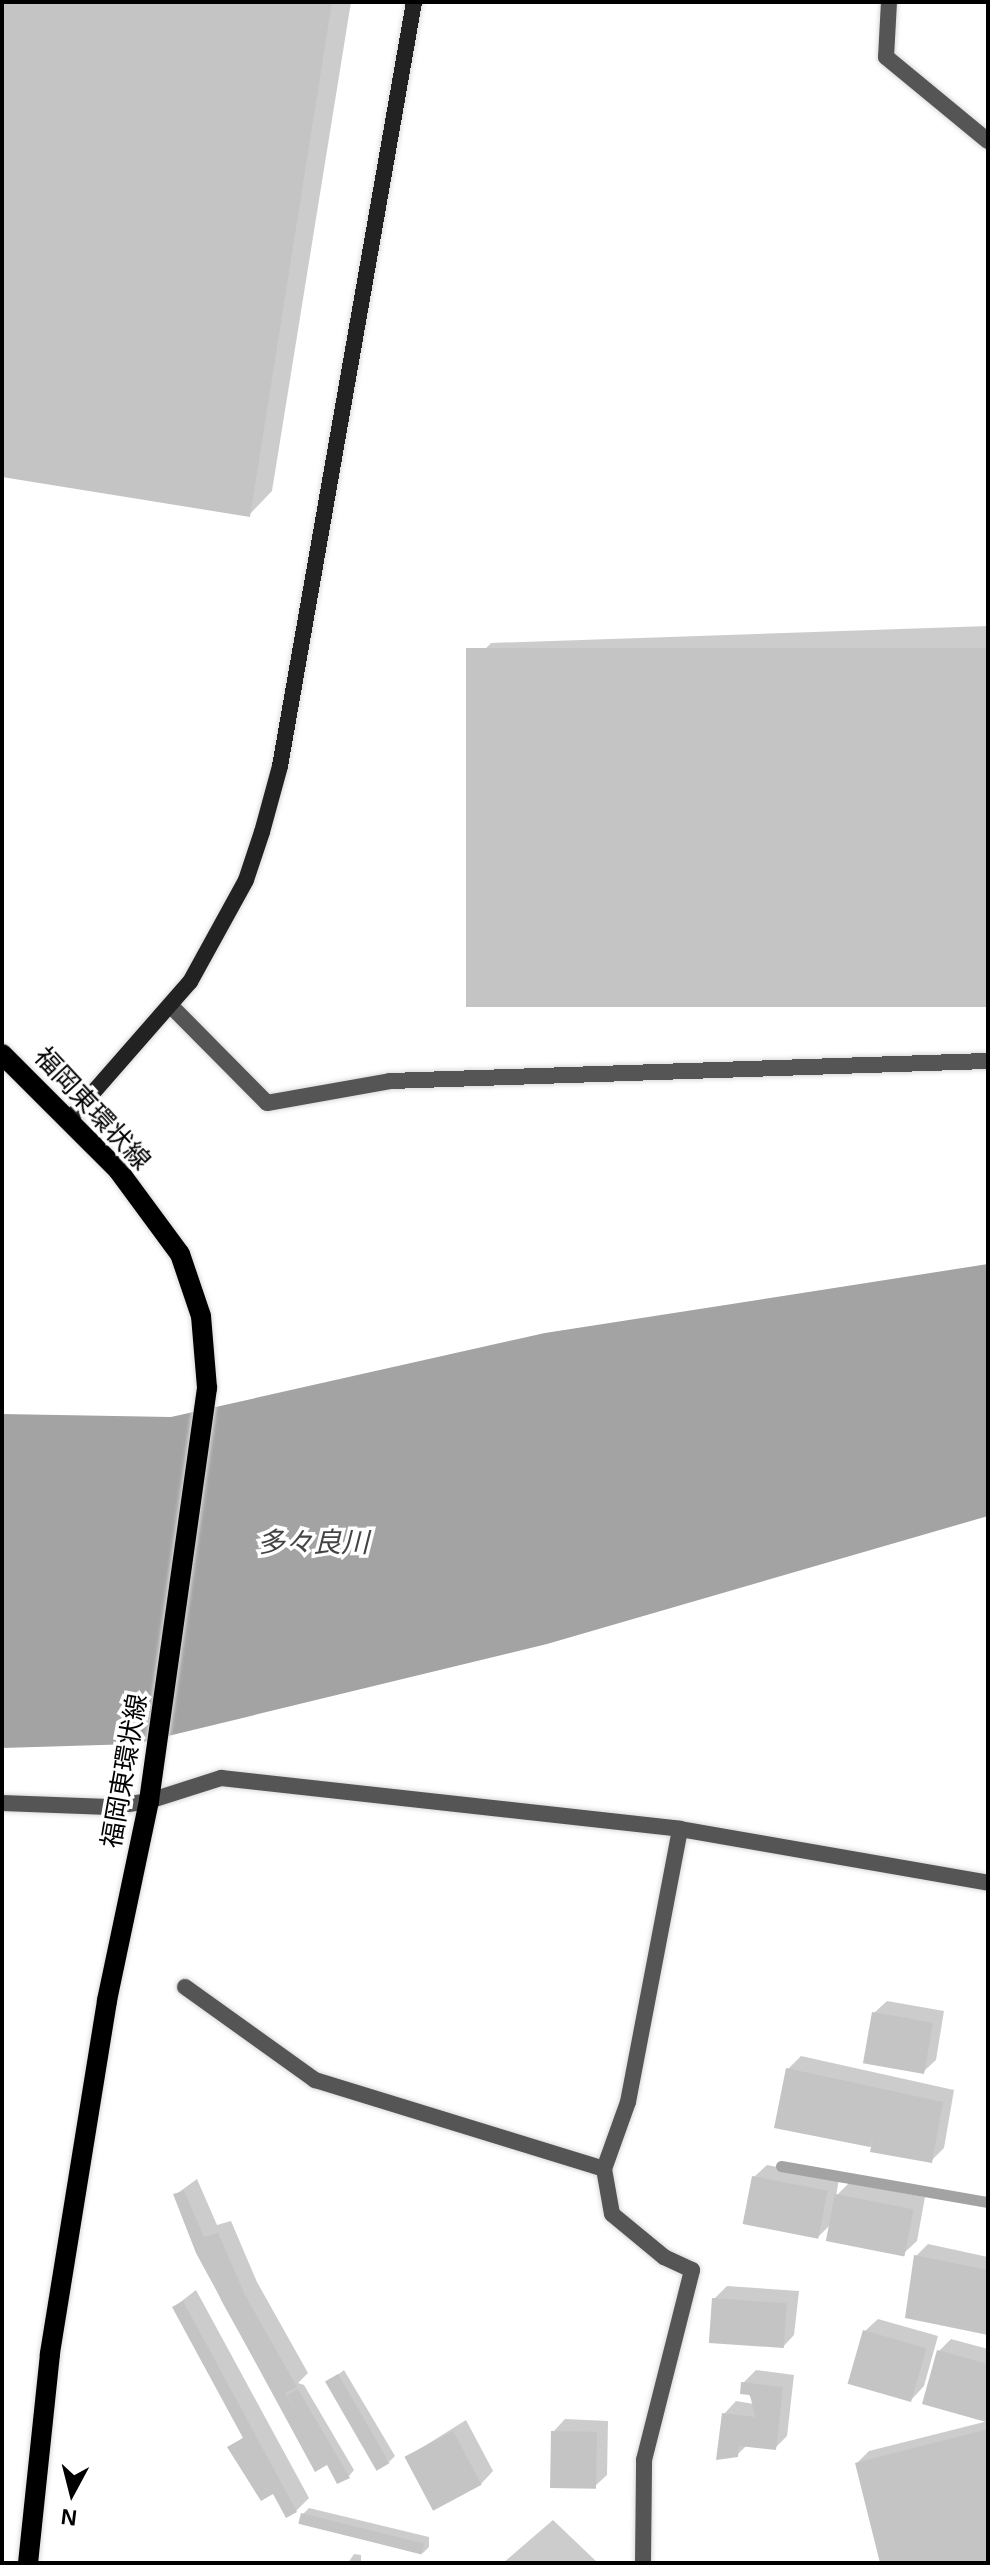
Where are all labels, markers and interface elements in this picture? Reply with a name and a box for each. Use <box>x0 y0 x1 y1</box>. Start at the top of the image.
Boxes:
street label: 福岡東環状線 <box>27 1041 157 1177</box>
water label: 多々良川 <box>257 1526 369 1560</box>
street label: 福岡東環状線 <box>96 1691 154 1851</box>
north arrow <box>32 2453 112 2533</box>
text: N <box>60 2504 78 2531</box>

